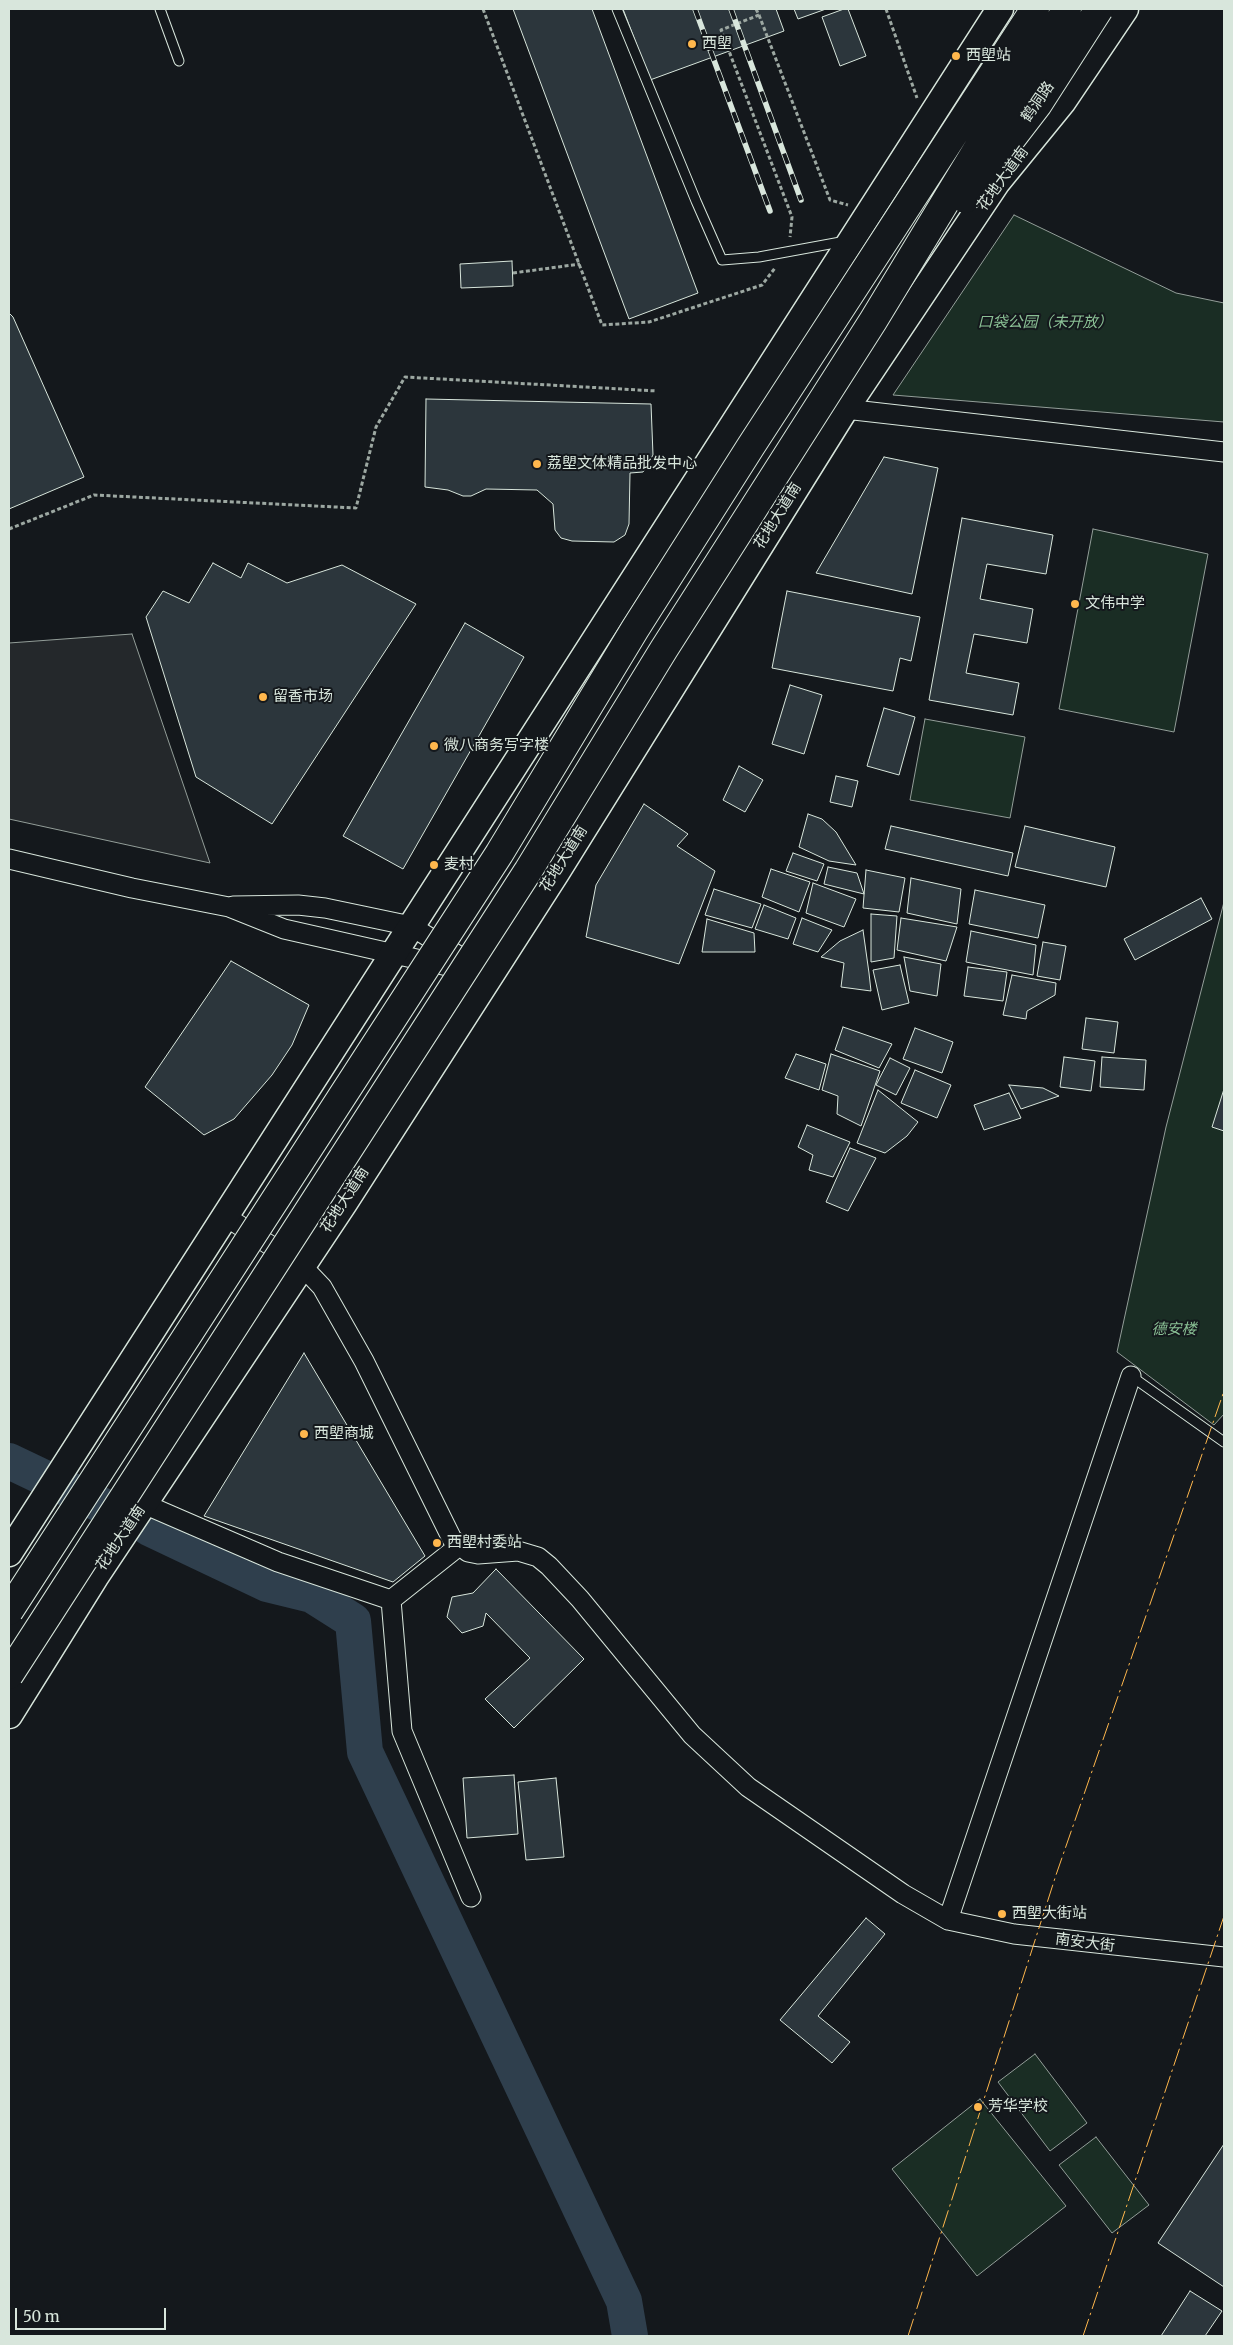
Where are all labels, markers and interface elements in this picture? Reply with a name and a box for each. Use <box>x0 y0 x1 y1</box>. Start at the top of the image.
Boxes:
place label: 西塱 <box>702 35 732 53</box>
marker: 西塱 <box>686 38 698 50</box>
place label: 西塱站 <box>966 47 1011 65</box>
marker: 西塱站 <box>950 50 962 62</box>
street label: 鹤洞路 <box>1018 78 1058 126</box>
street label: 花地大道南 <box>974 143 1032 215</box>
park label: 口袋公园（未开放） <box>978 314 1112 332</box>
place label: 荔塱文体精品批发中心 <box>547 455 697 473</box>
marker: 荔塱文体精品批发中心 <box>531 458 543 470</box>
street label: 花地大道南 <box>750 479 806 553</box>
place label: 文伟中学 <box>1085 595 1145 613</box>
marker: 文伟中学 <box>1069 598 1081 610</box>
place label: 留香市场 <box>273 688 333 706</box>
marker: 留香市场 <box>257 691 269 703</box>
place label: 微八商务写字楼 <box>444 737 549 755</box>
marker: 微八商务写字楼 <box>428 740 440 752</box>
street label: 花地大道南 <box>536 822 592 896</box>
place label: 麦村 <box>444 856 474 874</box>
marker: 麦村 <box>428 859 440 871</box>
street label: 花地大道南 <box>317 1164 373 1236</box>
park label: 德安楼 <box>1152 1321 1196 1339</box>
place label: 西塱商城 <box>314 1425 374 1443</box>
marker: 西塱商城 <box>298 1428 310 1440</box>
street label: 花地大道南 <box>93 1502 149 1574</box>
place label: 西塱村委站 <box>447 1534 522 1552</box>
marker: 西塱村委站 <box>431 1537 443 1549</box>
place label: 西塱大街站 <box>1012 1905 1087 1923</box>
marker: 西塱大街站 <box>996 1908 1008 1920</box>
street label: 南安大街 <box>1054 1930 1116 1956</box>
place label: 芳华学校 <box>988 2098 1048 2116</box>
marker: 芳华学校 <box>972 2101 984 2113</box>
scale bar <box>18 2298 169 2330</box>
text: 50 m <box>23 2307 60 2326</box>

